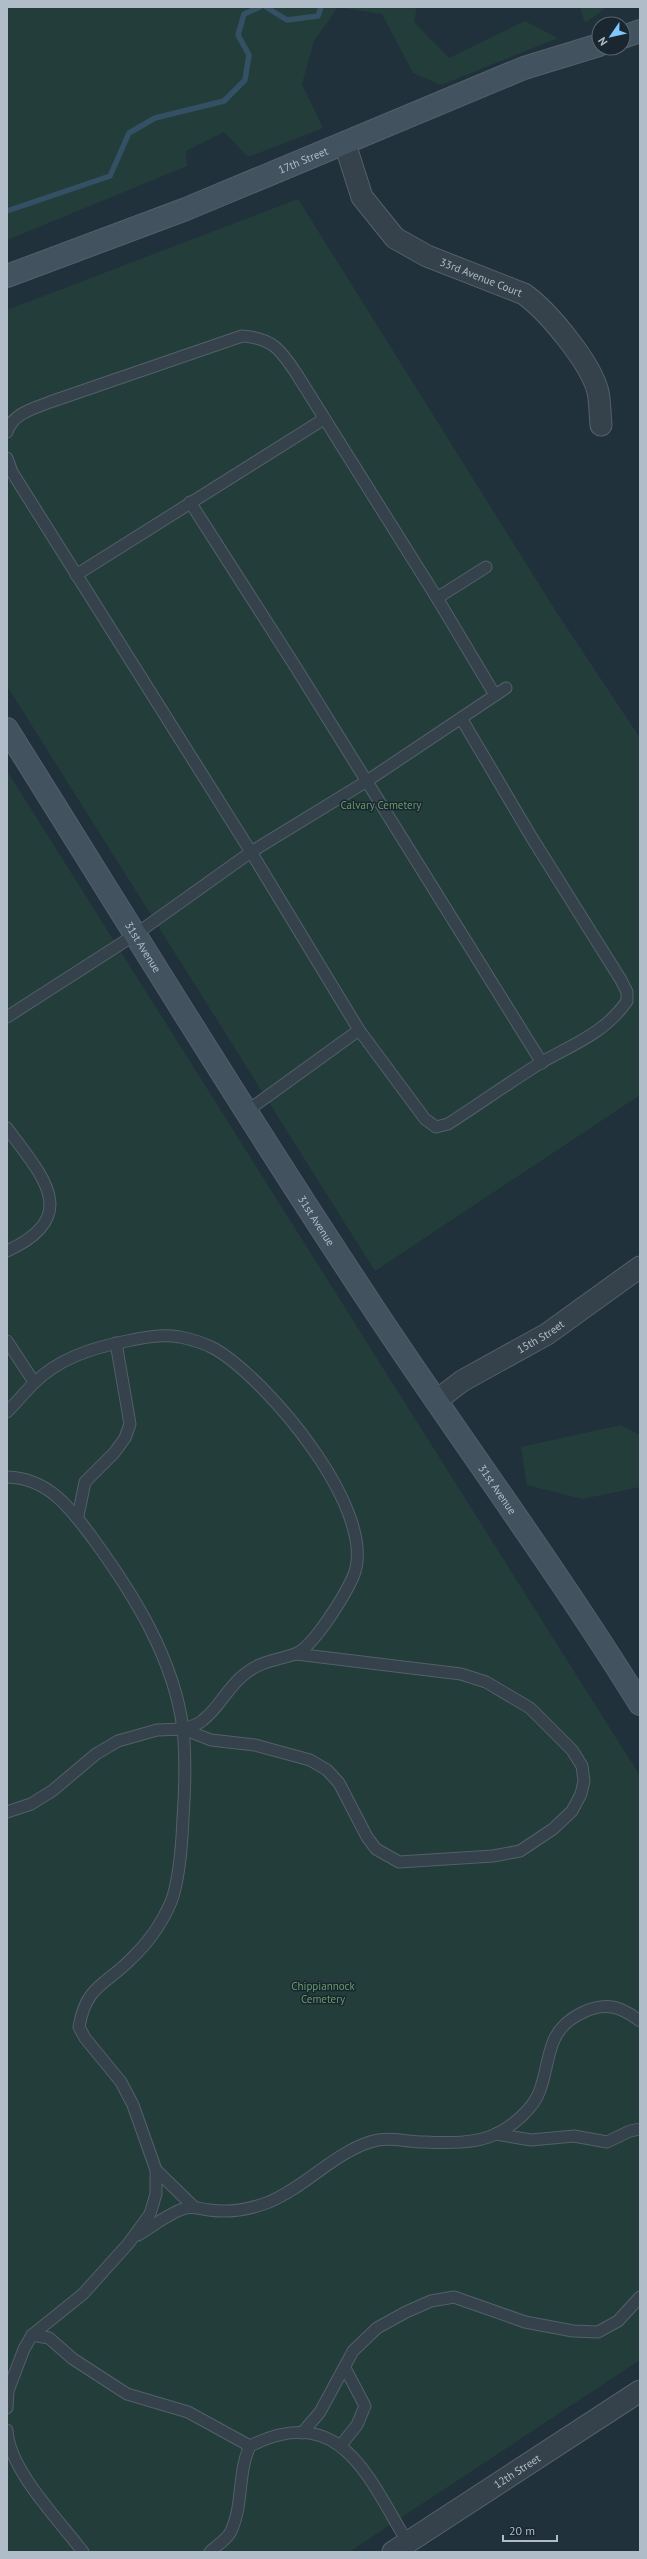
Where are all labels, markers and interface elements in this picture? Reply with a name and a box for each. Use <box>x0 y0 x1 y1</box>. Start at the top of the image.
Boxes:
north arrow <box>591 16 631 56</box>
text: N <box>595 35 611 49</box>
street label: 17th Street <box>276 143 330 177</box>
street label: 33rd Avenue Court <box>438 255 524 300</box>
park label: Calvary Cemetery <box>341 798 422 812</box>
street label: 31st Avenue <box>122 919 164 975</box>
street label: 31st Avenue <box>295 1193 338 1249</box>
street label: 15th Street <box>514 1317 567 1356</box>
street label: 31st Avenue <box>475 1462 520 1517</box>
park label: Chippiannock Cemetery <box>291 1979 356 2006</box>
street label: 12th Street <box>491 2451 543 2491</box>
scale bar <box>503 2517 557 2543</box>
text: 20 m <box>509 2523 535 2538</box>

